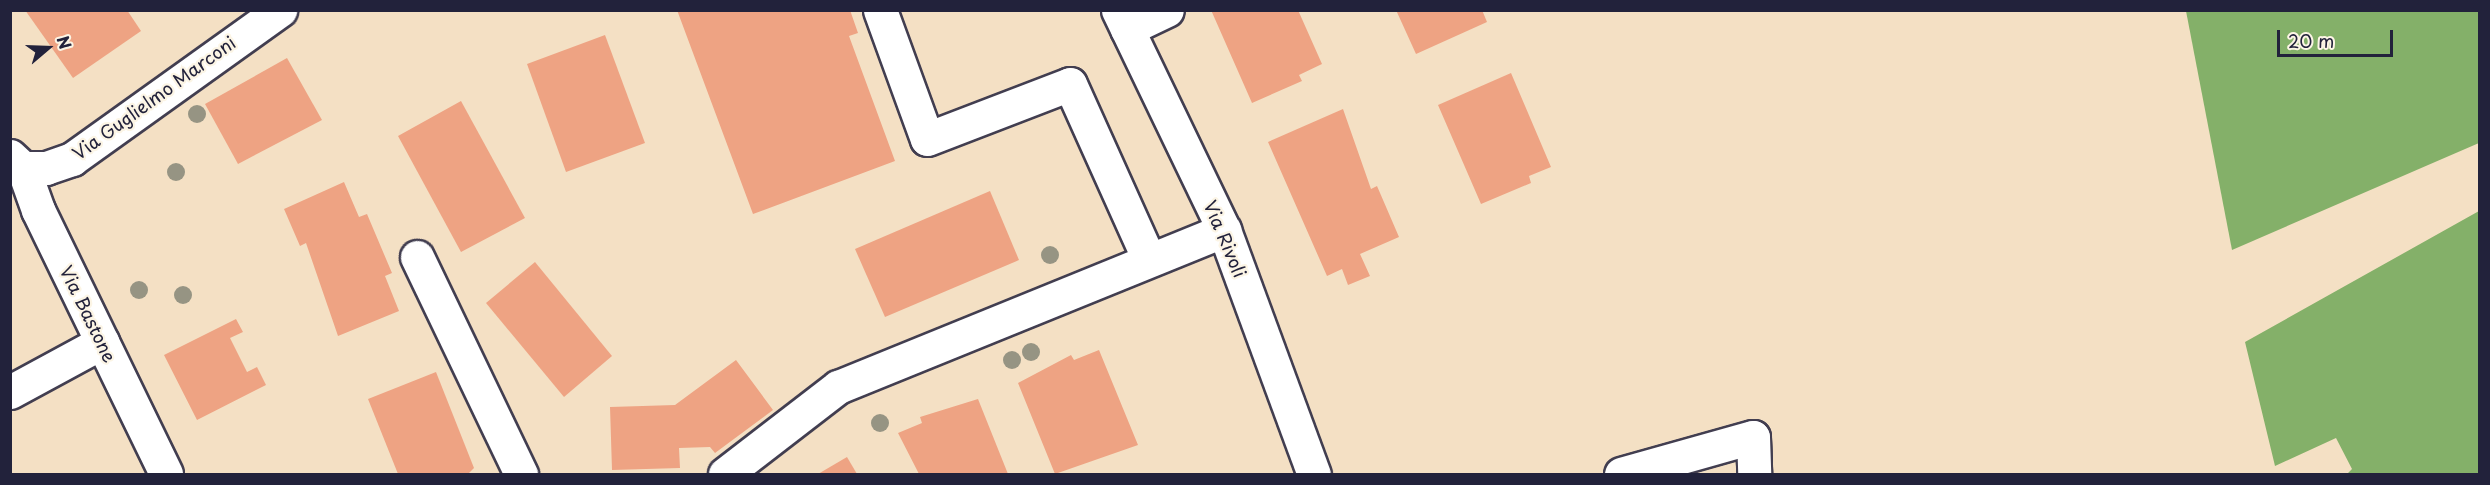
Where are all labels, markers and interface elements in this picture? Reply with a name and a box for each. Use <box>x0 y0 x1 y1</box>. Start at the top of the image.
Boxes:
north arrow <box>18 18 78 78</box>
scale bar <box>2280 18 2396 56</box>
text: 20 m <box>2288 27 2334 54</box>
street label: Via Guglielmo Marconi <box>67 31 241 165</box>
text: N <box>52 32 78 52</box>
street label: Via Rivoli <box>1199 198 1251 280</box>
street label: Via Bastone <box>55 263 121 365</box>

